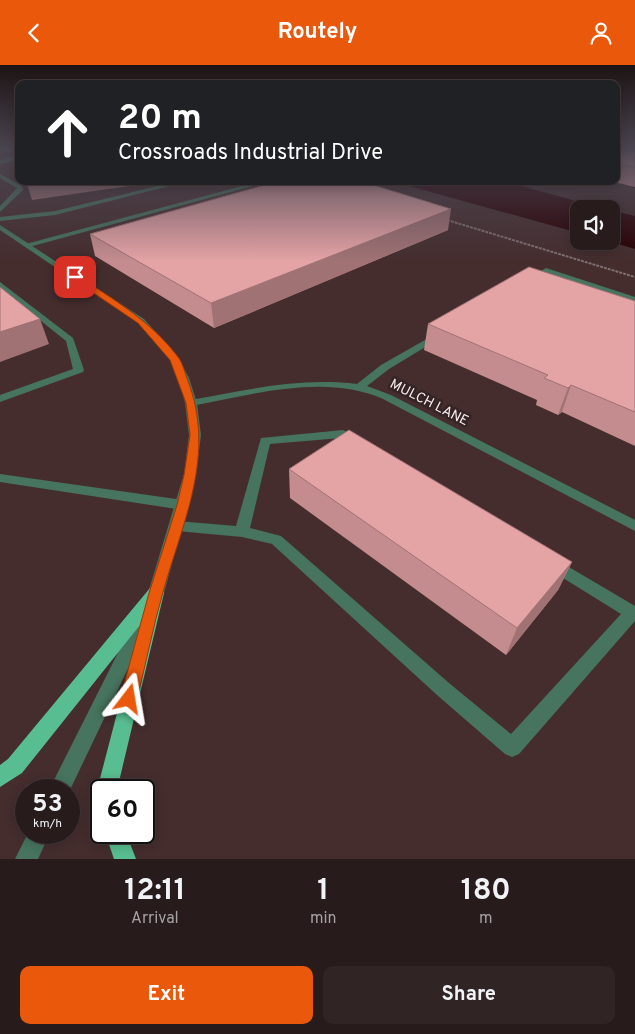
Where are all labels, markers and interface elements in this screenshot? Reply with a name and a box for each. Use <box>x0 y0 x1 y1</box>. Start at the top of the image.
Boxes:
icon: back <box>20 19 48 47</box>
text: Routely <box>278 19 357 46</box>
icon: person <box>587 19 615 47</box>
text: 20 m <box>118 97 202 141</box>
icon: ahead <box>35 100 100 165</box>
text: Crossroads Industrial Drive <box>118 140 383 167</box>
map controls <box>570 200 620 250</box>
button: sound <box>570 200 620 250</box>
pin <box>54 256 96 298</box>
icon: arrive <box>61 263 89 291</box>
street label: MULCH LANE <box>387 376 471 430</box>
position arrow <box>102 672 154 724</box>
speed limit sign: 60 <box>90 779 155 844</box>
text: 53 <box>32 789 63 821</box>
text: km/h <box>33 816 62 832</box>
text: 12:11 <box>124 873 186 910</box>
text: 1 <box>317 873 329 910</box>
text: 180 <box>461 873 511 910</box>
text: Arrival <box>131 909 179 929</box>
text: min <box>310 909 337 929</box>
text: m <box>479 909 493 929</box>
button: Exit <box>20 966 313 1024</box>
button: Share <box>323 966 615 1024</box>

